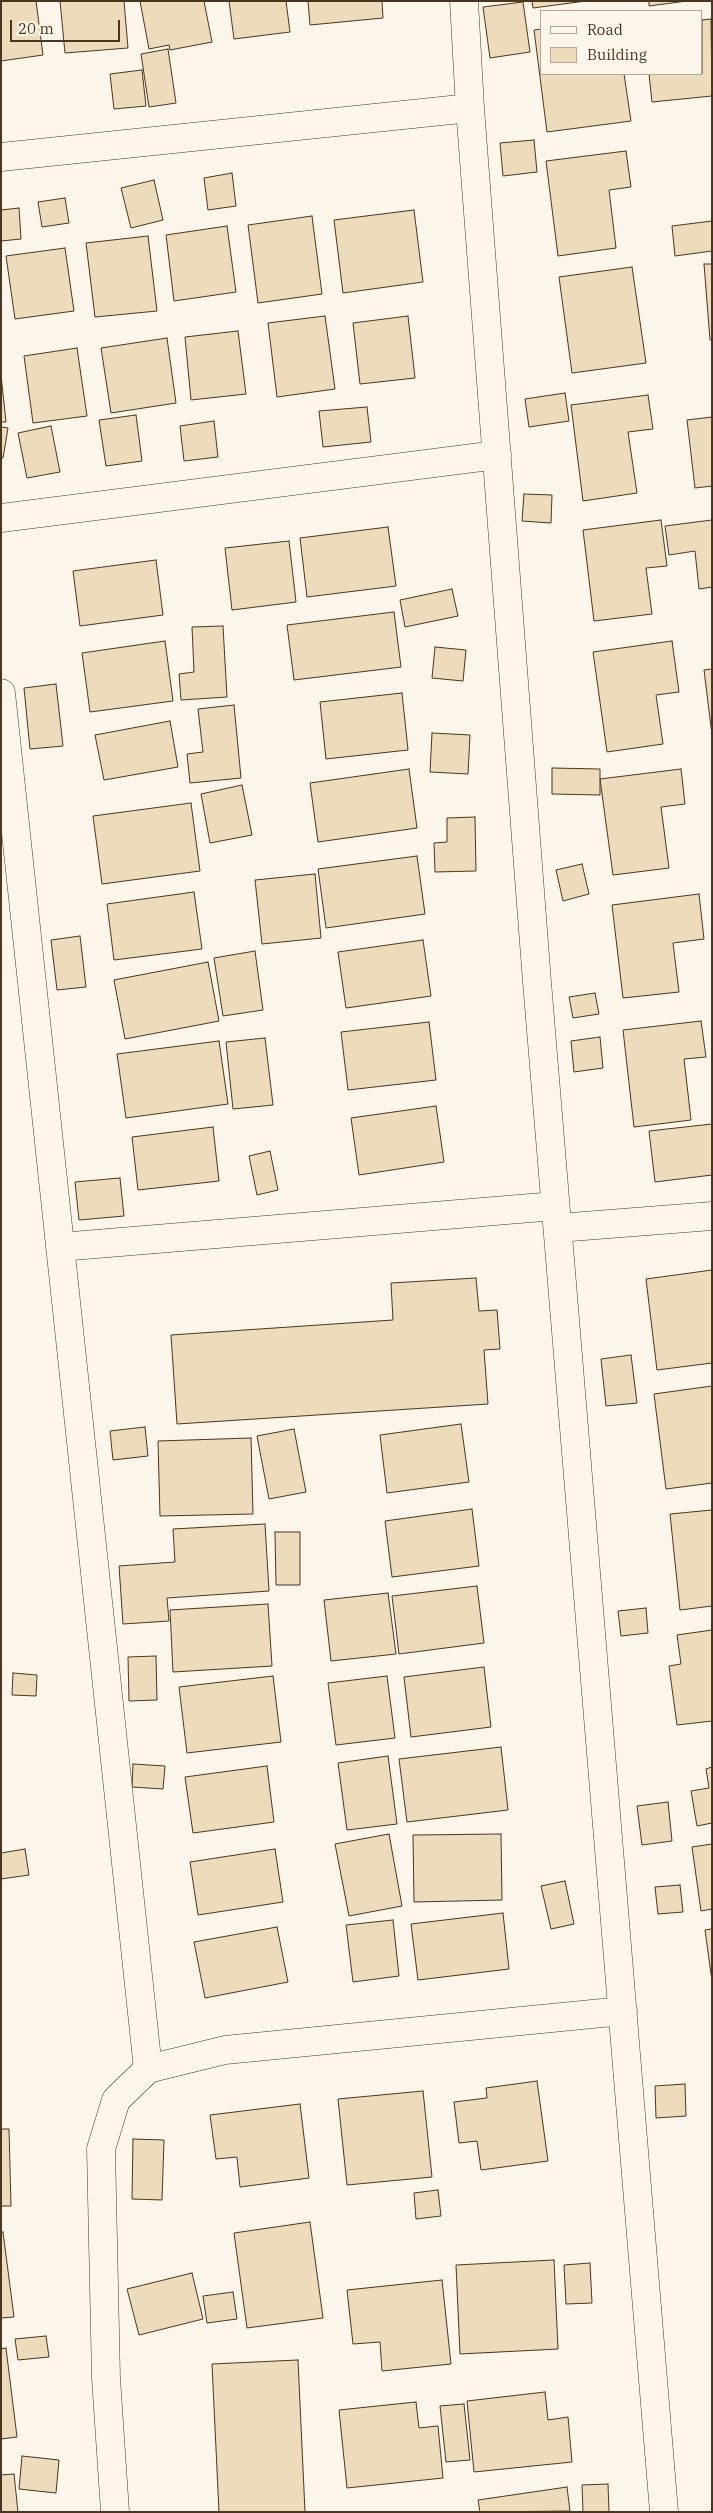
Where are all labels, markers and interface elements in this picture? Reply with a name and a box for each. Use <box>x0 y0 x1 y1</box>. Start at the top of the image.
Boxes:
scale bar <box>12 10 122 42</box>
legend <box>540 10 703 75</box>
text: 20 m <box>18 19 54 38</box>
text: Road <box>587 20 623 39</box>
text: Building <box>587 45 647 64</box>

